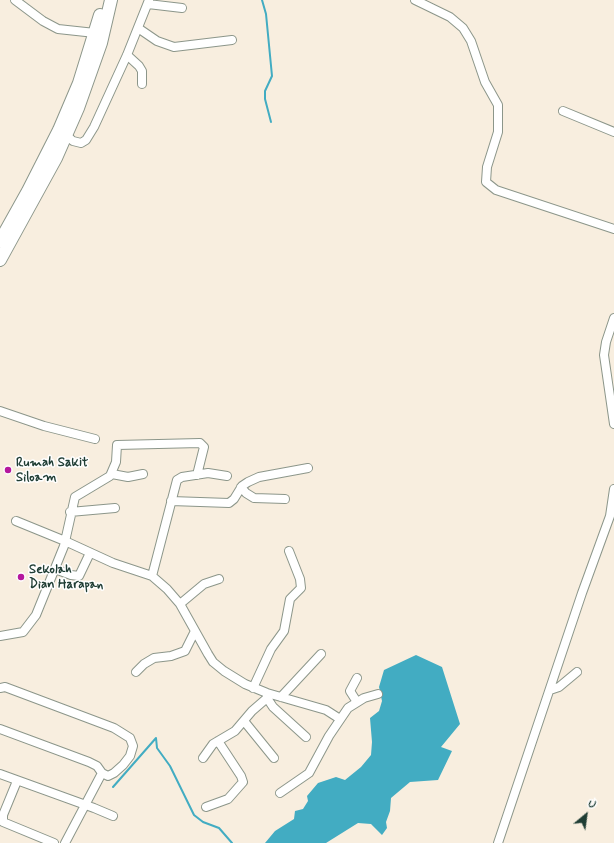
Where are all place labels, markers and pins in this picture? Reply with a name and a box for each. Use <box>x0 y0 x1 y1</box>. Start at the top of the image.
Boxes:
place label: Rumah Sakit Siloam <box>16 455 88 486</box>
marker: Rumah Sakit Siloam <box>3 465 13 475</box>
place label: Sekolah Dian Harapan <box>29 562 103 593</box>
marker: Sekolah Dian Harapan <box>16 572 26 582</box>

